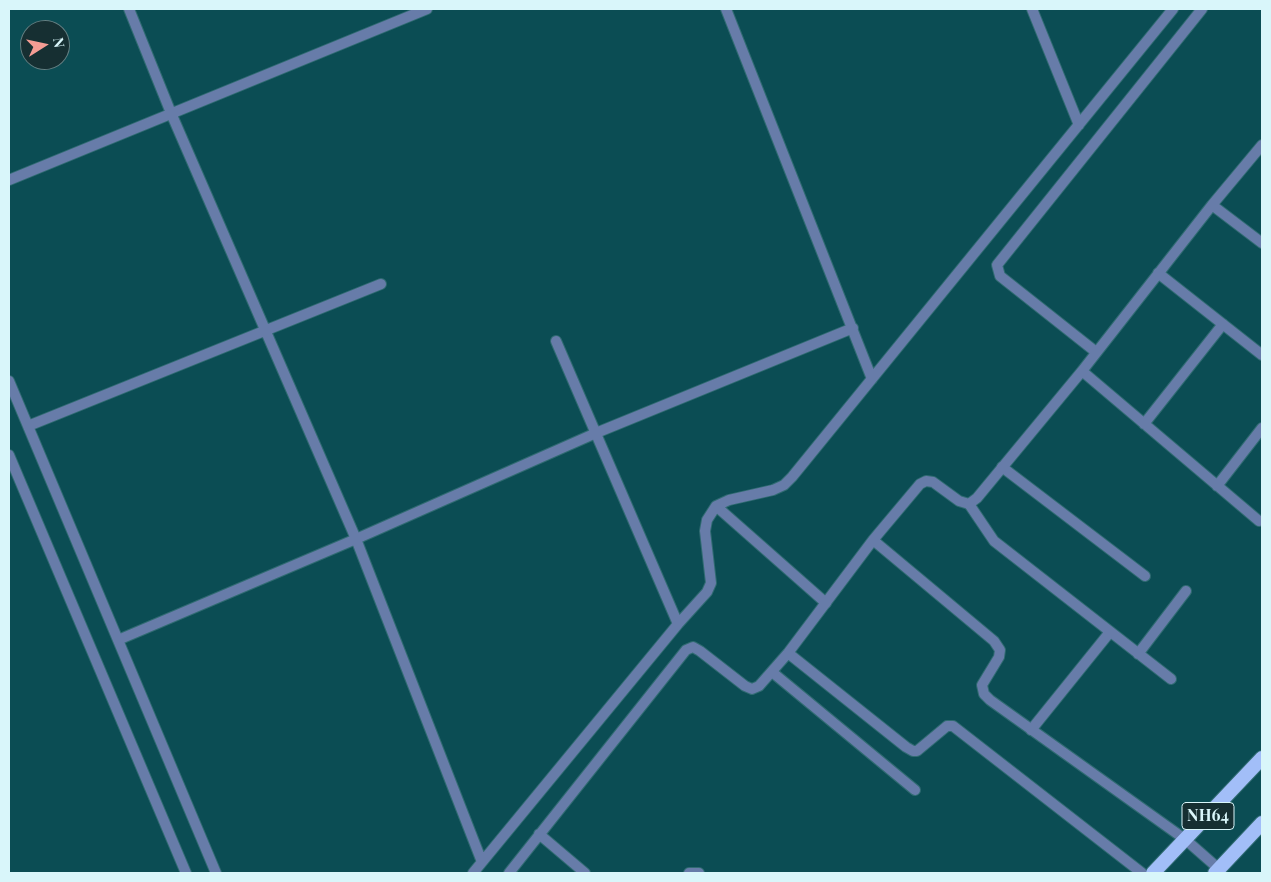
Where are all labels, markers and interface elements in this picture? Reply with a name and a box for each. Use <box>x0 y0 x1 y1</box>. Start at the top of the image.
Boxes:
north arrow <box>20 20 70 70</box>
text: N <box>49 36 70 49</box>
road number: NH64 <box>1182 802 1234 829</box>

